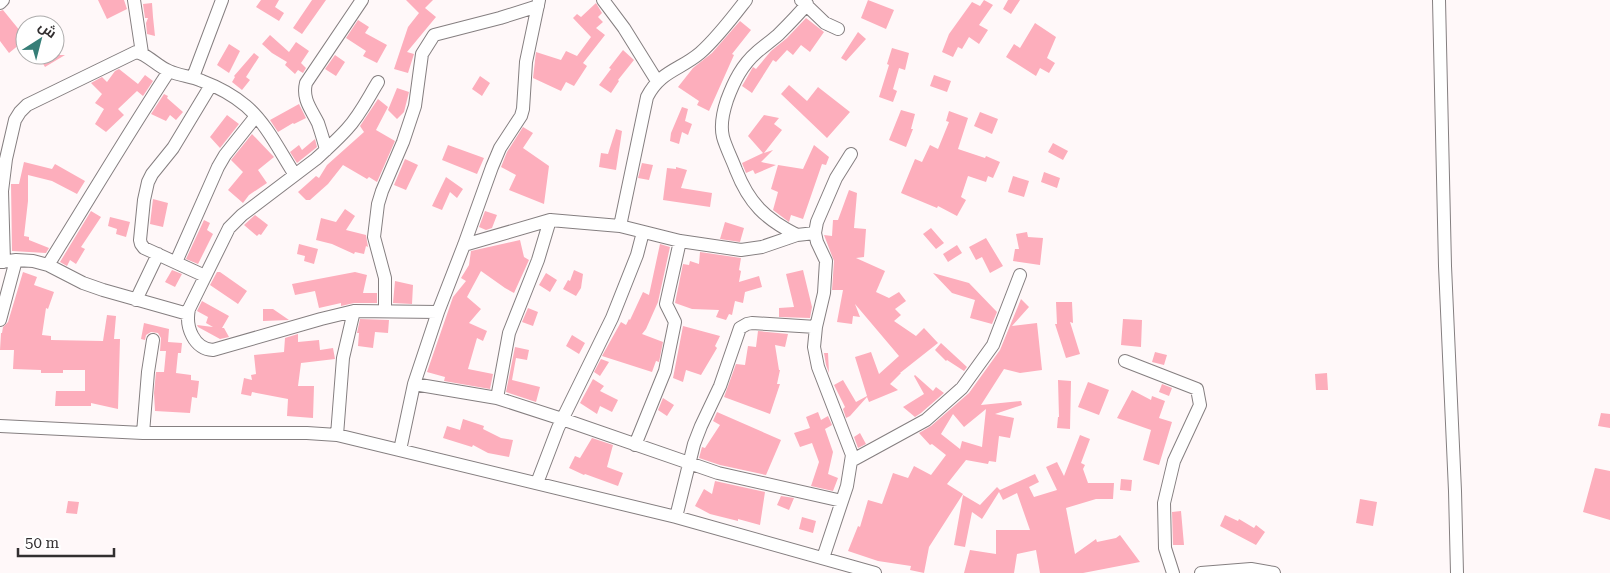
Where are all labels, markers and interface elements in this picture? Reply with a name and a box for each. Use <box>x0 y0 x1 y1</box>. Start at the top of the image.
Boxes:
north arrow <box>15 15 65 65</box>
text: ش <box>35 18 60 42</box>
scale bar <box>18 526 114 558</box>
text: 50 m <box>25 534 60 552</box>

